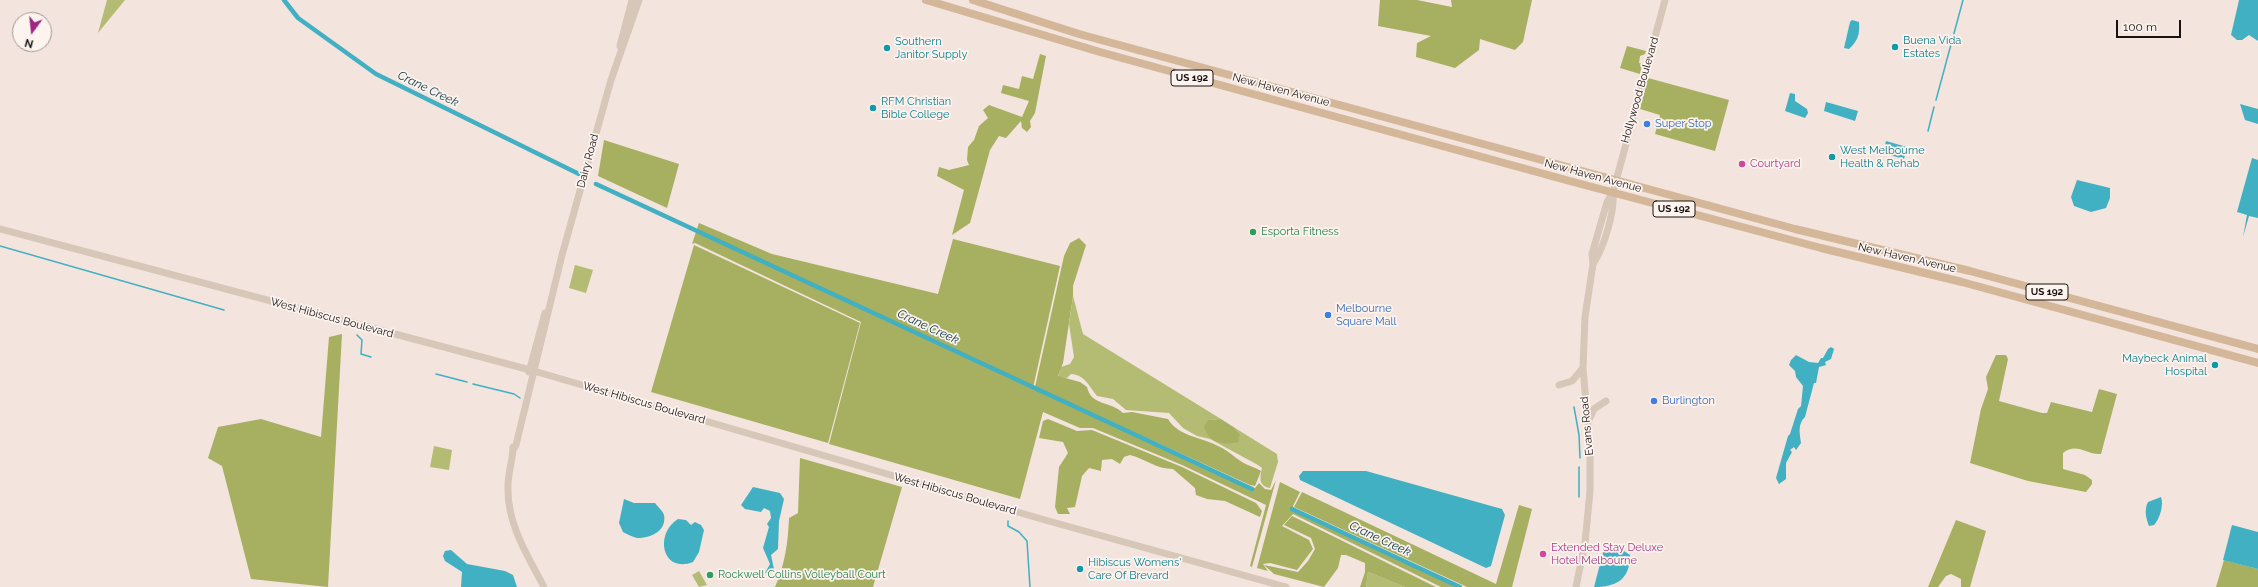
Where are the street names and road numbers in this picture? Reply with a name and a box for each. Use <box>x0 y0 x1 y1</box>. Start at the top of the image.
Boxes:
street label: Hollywood Boulevard <box>1619 35 1661 145</box>
road number: US 192 <box>1171 70 1213 86</box>
street label: New Haven Avenue <box>1231 71 1331 109</box>
street label: Dairy Road <box>574 133 602 189</box>
street label: New Haven Avenue <box>1543 157 1643 195</box>
road number: US 192 <box>1653 201 1695 217</box>
street label: New Haven Avenue <box>1857 240 1957 276</box>
road number: US 192 <box>2026 284 2068 300</box>
street label: West Hibiscus Boulevard <box>269 295 395 341</box>
street label: West Hibiscus Boulevard <box>581 379 707 427</box>
street label: Evans Road <box>1578 396 1596 456</box>
street label: West Hibiscus Boulevard <box>892 470 1018 518</box>

